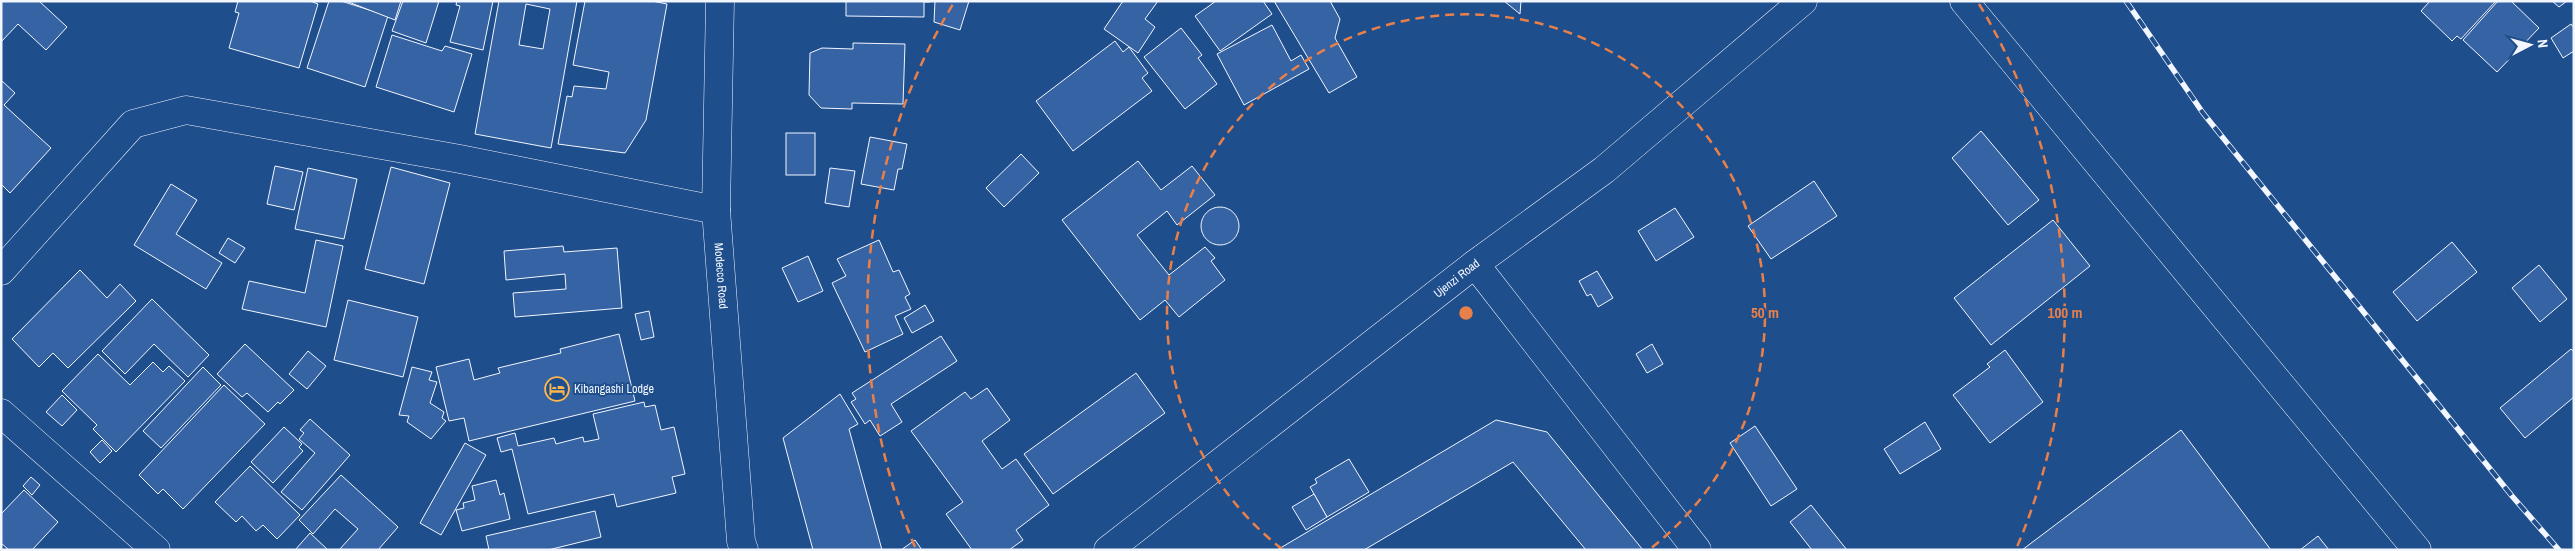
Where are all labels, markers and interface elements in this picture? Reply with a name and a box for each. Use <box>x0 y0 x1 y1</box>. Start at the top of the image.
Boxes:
north arrow <box>2505 20 2555 70</box>
text: N <box>2534 39 2552 49</box>
street label: Modecco Road <box>710 242 731 309</box>
street label: Ujenzi Road <box>1430 255 1483 301</box>
text: 50 m <box>1751 302 1779 323</box>
text: 100 m <box>2048 302 2082 323</box>
centre of rings <box>1457 304 1475 322</box>
hotel icon: Kibangashi Lodge <box>544 376 570 402</box>
place label: Kibangashi Lodge <box>574 381 654 397</box>

